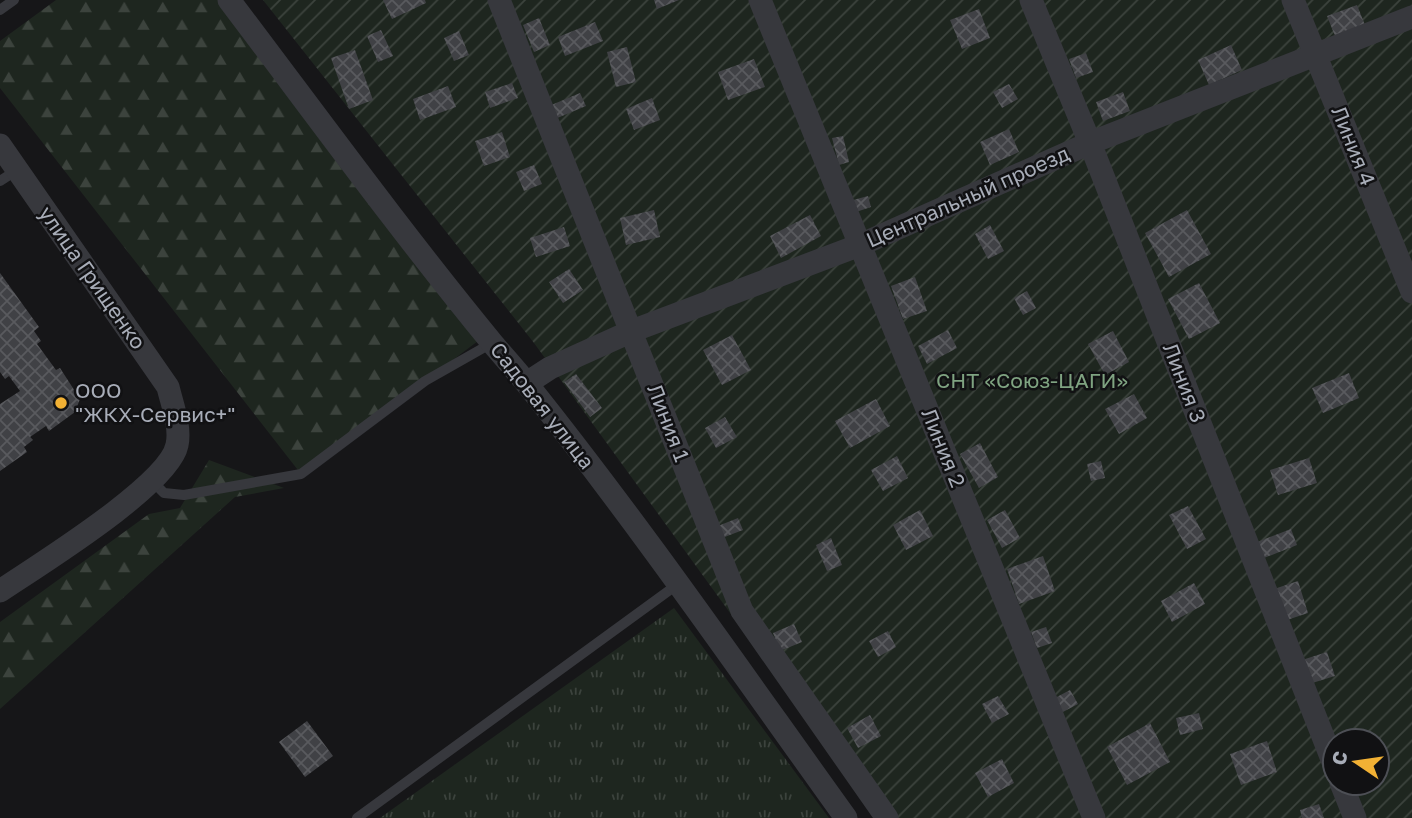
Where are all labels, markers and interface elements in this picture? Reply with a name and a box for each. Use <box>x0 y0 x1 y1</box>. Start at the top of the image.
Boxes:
street label: Линия 4 <box>1326 102 1382 189</box>
street label: Центральный проезд <box>862 139 1073 253</box>
street label: улица Грищенко <box>34 201 152 354</box>
street label: Садовая улица <box>485 337 600 474</box>
street label: Линия 3 <box>1158 339 1212 426</box>
park label: СНТ «Союз-ЦАГИ» <box>936 367 1128 393</box>
place label: ООО "ЖКХ-Сервис+" <box>75 377 235 427</box>
street label: Линия 1 <box>642 380 696 465</box>
marker: ООО "ЖКХ-Сервис+" <box>53 395 69 411</box>
street label: Линия 2 <box>916 404 972 491</box>
north arrow <box>1321 727 1391 797</box>
text: С <box>1326 749 1352 767</box>

